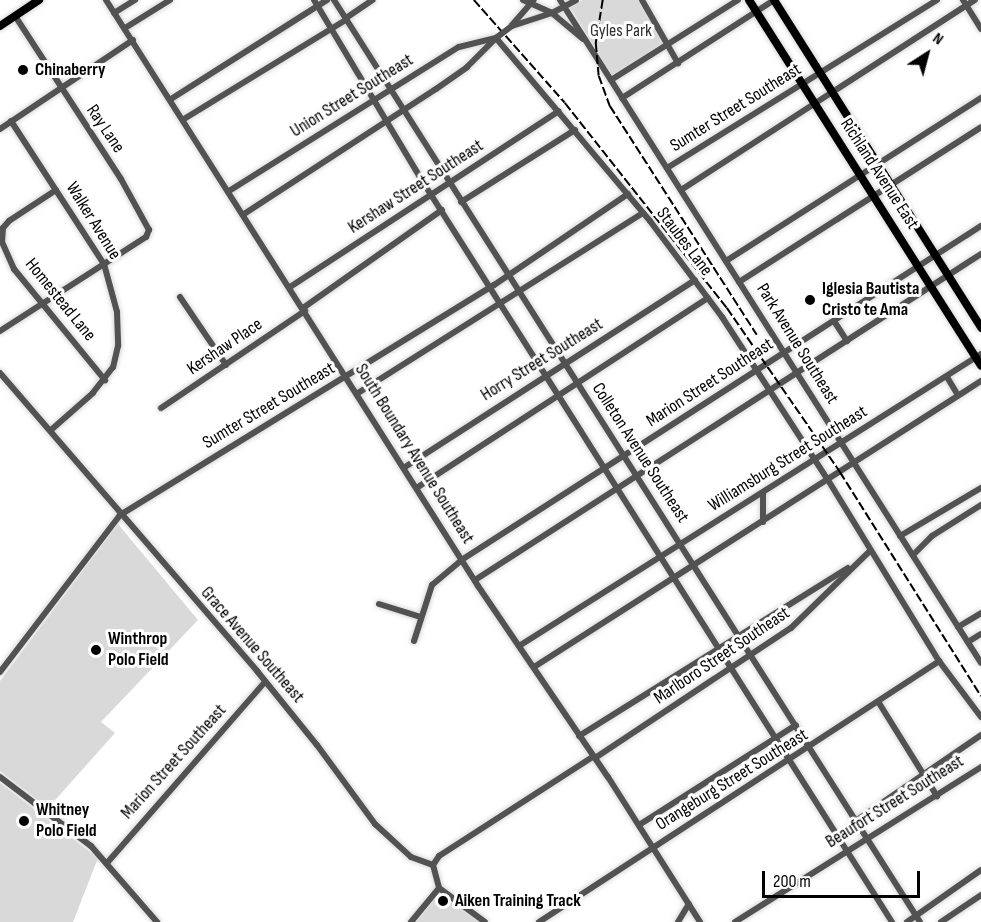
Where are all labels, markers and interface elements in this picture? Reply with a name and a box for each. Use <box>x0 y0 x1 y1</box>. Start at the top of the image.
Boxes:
park label: Gyles Park <box>590 20 652 42</box>
north arrow <box>897 24 957 84</box>
text: N <box>929 29 947 49</box>
street label: Union Street Southeast <box>287 50 417 142</box>
place label: Chinaberry <box>35 59 106 81</box>
street label: Sumter Street Southeast <box>667 59 805 157</box>
marker: Chinaberry <box>16 63 30 77</box>
street label: Ray Lane <box>81 101 129 157</box>
street label: Richland Avenue East <box>835 115 923 233</box>
street label: Kershaw Street Southeast <box>344 135 488 239</box>
street label: Walker Avenue <box>61 178 125 264</box>
street label: Staubes Lane <box>651 204 717 280</box>
street label: Homestead Lane <box>20 254 100 346</box>
place label: Iglesia Bautista Cristo te Ama <box>822 279 919 322</box>
street label: Park Avenue Southeast <box>751 280 843 408</box>
marker: Iglesia Bautista Cristo te Ama <box>803 293 817 307</box>
street label: Kershaw Place <box>183 314 267 380</box>
street label: Horry Street Southeast <box>477 314 607 406</box>
street label: Marion Street Southeast <box>642 334 778 432</box>
street label: Sumter Street Southeast <box>199 358 339 454</box>
street label: South Boundary Avenue Southeast <box>350 360 478 548</box>
street label: Colleton Avenue Southeast <box>587 379 693 527</box>
street label: Williamsburg Street Southeast <box>705 401 871 517</box>
street label: Grace Avenue Southeast <box>196 582 308 708</box>
street label: Marlboro Street Southeast <box>650 603 794 709</box>
place label: Winthrop Polo Field <box>108 629 169 672</box>
marker: Winthrop Polo Field <box>89 643 103 657</box>
street label: Marion Street Southeast <box>117 700 231 824</box>
street label: Orangeburg Street Southeast <box>652 724 812 836</box>
street label: Beaufort Street Southeast <box>822 751 968 853</box>
place label: Whitney Polo Field <box>36 800 97 842</box>
marker: Whitney Polo Field <box>17 814 31 828</box>
scale bar <box>765 859 922 897</box>
text: 200 m <box>773 871 811 892</box>
place label: Aiken Training Track <box>455 890 581 912</box>
marker: Aiken Training Track <box>436 894 450 908</box>

